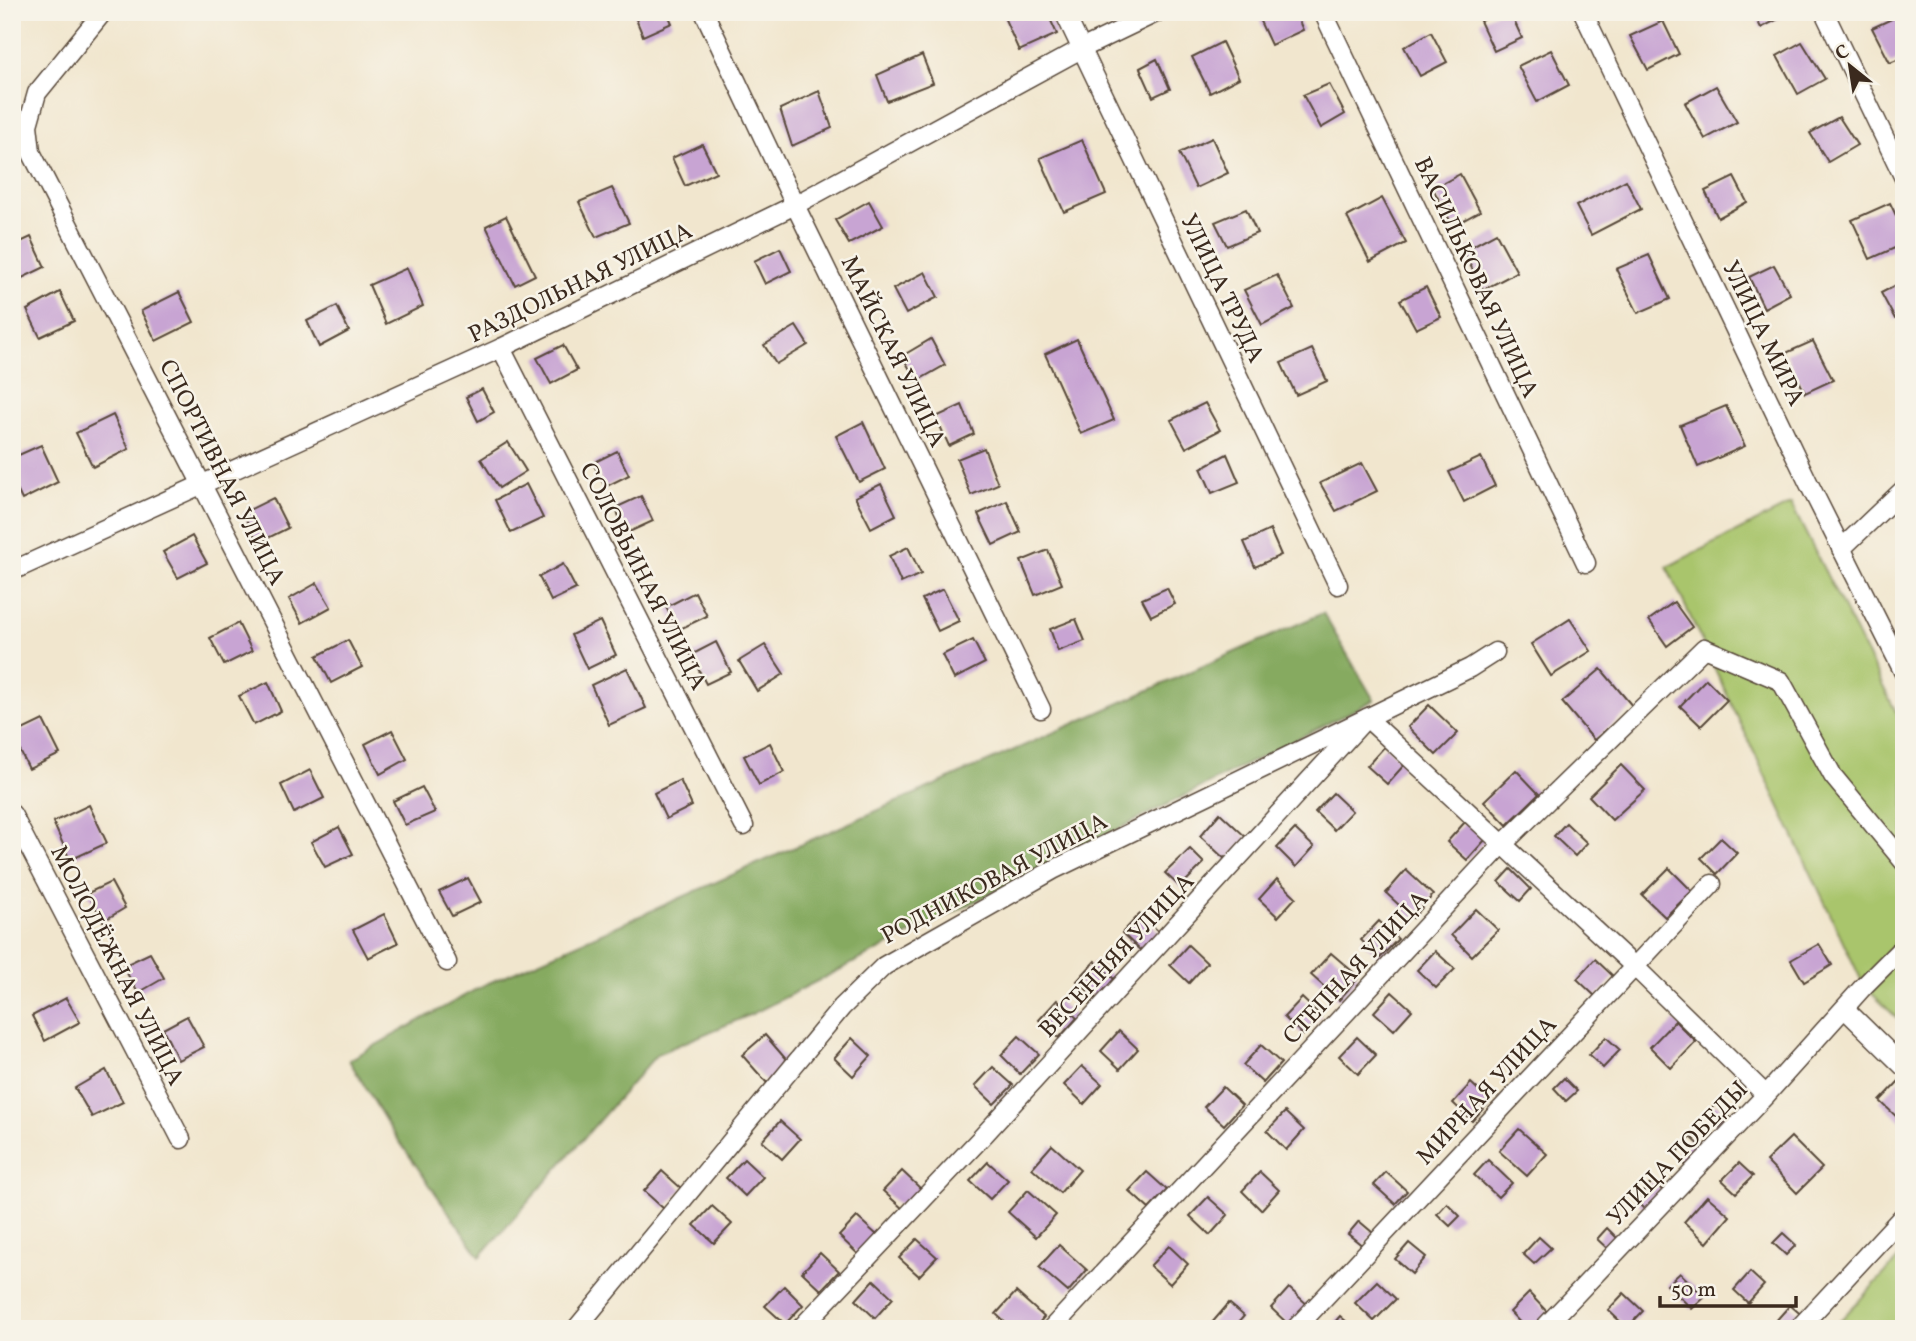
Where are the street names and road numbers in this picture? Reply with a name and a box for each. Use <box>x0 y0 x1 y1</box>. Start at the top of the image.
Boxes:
street label: ВАСИЛЬКОВАЯ УЛИЦА <box>1404 152 1546 404</box>
street label: УЛИЦА ТРУДА <box>1170 209 1272 369</box>
street label: РАЗДОЛЬНАЯ УЛИЦА <box>463 215 699 353</box>
street label: МАЙСКАЯ УЛИЦА <box>831 250 953 454</box>
street label: УЛИЦА МИРА <box>1712 255 1812 412</box>
street label: СПОРТИВНАЯ УЛИЦА <box>149 354 293 592</box>
street label: СОЛОВЬИНАЯ УЛИЦА <box>570 457 714 697</box>
street label: РОДНИКОВАЯ УЛИЦА <box>876 806 1114 954</box>
street label: МОЛОДЁЖНАЯ УЛИЦА <box>41 840 192 1092</box>
street label: ВЕСЕННЯЯ УЛИЦА <box>1032 866 1203 1046</box>
street label: СТЕПНАЯ УЛИЦА <box>1276 884 1437 1053</box>
street label: МИРНАЯ УЛИЦА <box>1409 1009 1566 1173</box>
street label: УЛИЦА ПОБЕДЫ <box>1600 1074 1757 1235</box>

